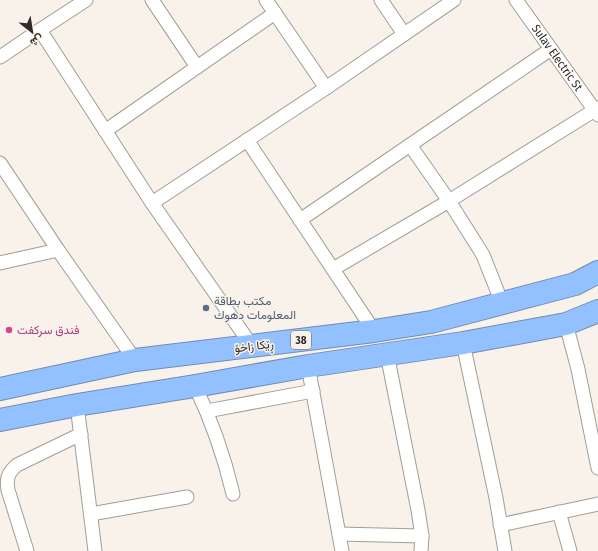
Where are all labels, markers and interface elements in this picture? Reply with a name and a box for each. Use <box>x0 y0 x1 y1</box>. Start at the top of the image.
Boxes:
north arrow <box>12 12 52 52</box>
street label: Sulav Electric St <box>529 22 586 94</box>
text: ش <box>28 31 46 49</box>
place label: مكتب بطاقة المعلومات دهوك <box>214 294 296 323</box>
marker: مكتب بطاقة المعلومات دهوك <box>201 303 211 313</box>
place label: فندق سركفت <box>17 323 79 338</box>
marker: فندق سركفت <box>4 325 14 335</box>
road number: 38 <box>291 331 311 349</box>
street label: ڕێکا زاخۆ <box>234 337 275 358</box>

